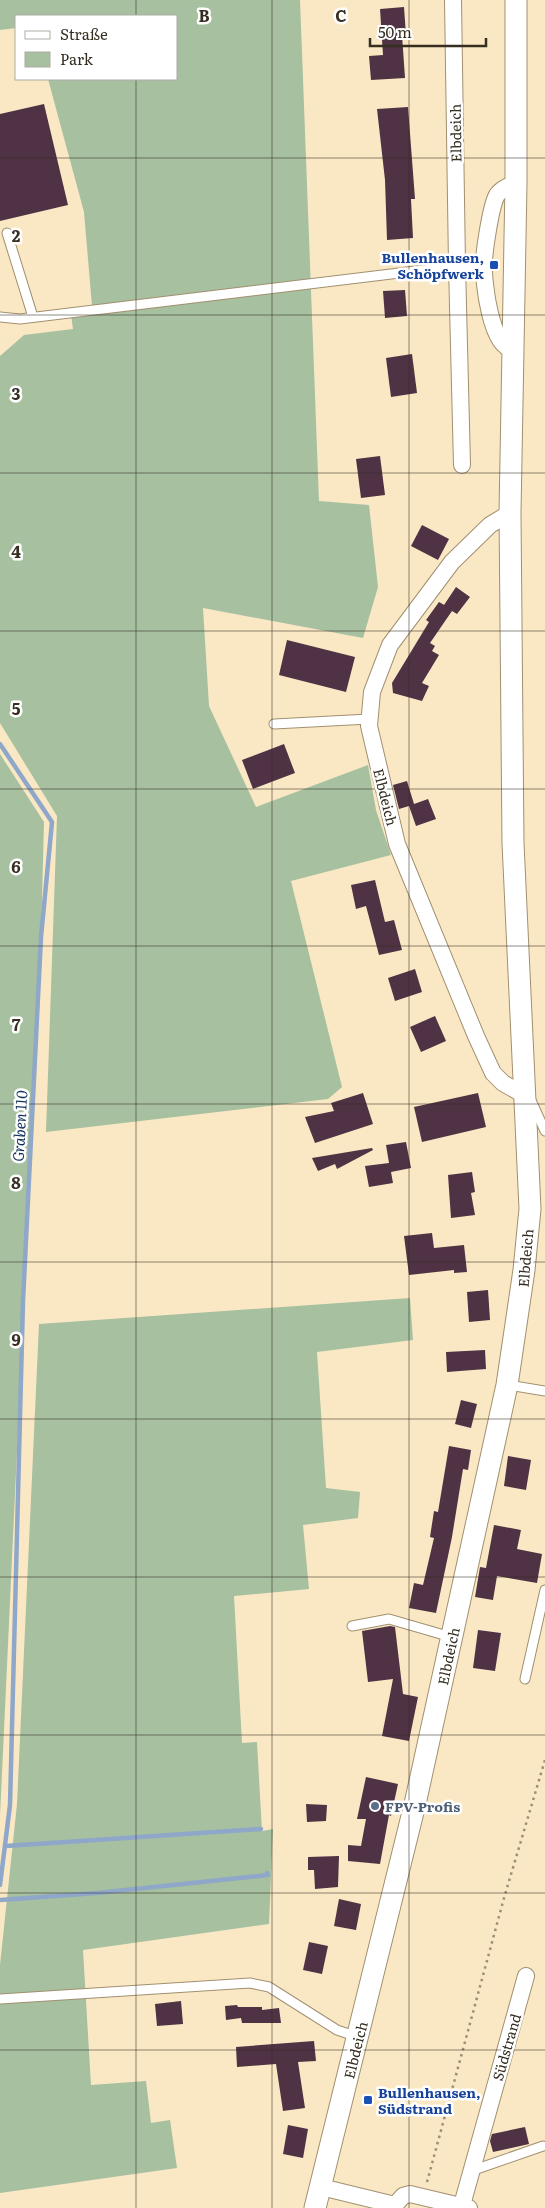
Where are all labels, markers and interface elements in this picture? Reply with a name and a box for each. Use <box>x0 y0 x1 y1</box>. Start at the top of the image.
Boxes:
text: B <box>198 3 210 27</box>
text: C <box>335 3 347 27</box>
legend <box>15 15 178 80</box>
scale bar <box>370 15 486 47</box>
text: 50 m <box>378 20 412 43</box>
text: Straße <box>60 22 108 45</box>
text: Park <box>60 47 94 70</box>
street label: Elbdeich <box>444 104 466 162</box>
text: 2 <box>12 223 21 247</box>
place label: Bullenhausen, Schöpfwerk <box>381 247 485 283</box>
marker: Bullenhausen, Schöpfwerk <box>488 259 500 271</box>
text: 3 <box>12 381 21 405</box>
text: 4 <box>11 539 21 563</box>
text: 5 <box>12 696 21 720</box>
street label: Elbdeich <box>369 766 403 828</box>
text: 6 <box>11 854 21 878</box>
text: 7 <box>12 1012 21 1036</box>
water label: Graben 110 <box>6 1089 32 1162</box>
text: 8 <box>11 1170 21 1194</box>
street label: Elbdeich <box>512 1228 538 1288</box>
text: 9 <box>11 1327 21 1351</box>
street label: Elbdeich <box>432 1625 464 1687</box>
place label: FPV-Profis <box>385 1796 460 1816</box>
marker: FPV-Profis <box>369 1800 381 1812</box>
street label: Südstrand <box>487 2011 525 2083</box>
street label: Elbdeich <box>338 2019 372 2081</box>
place label: Bullenhausen, Südstrand <box>378 2082 481 2118</box>
marker: Bullenhausen, Südstrand <box>362 2094 374 2106</box>

